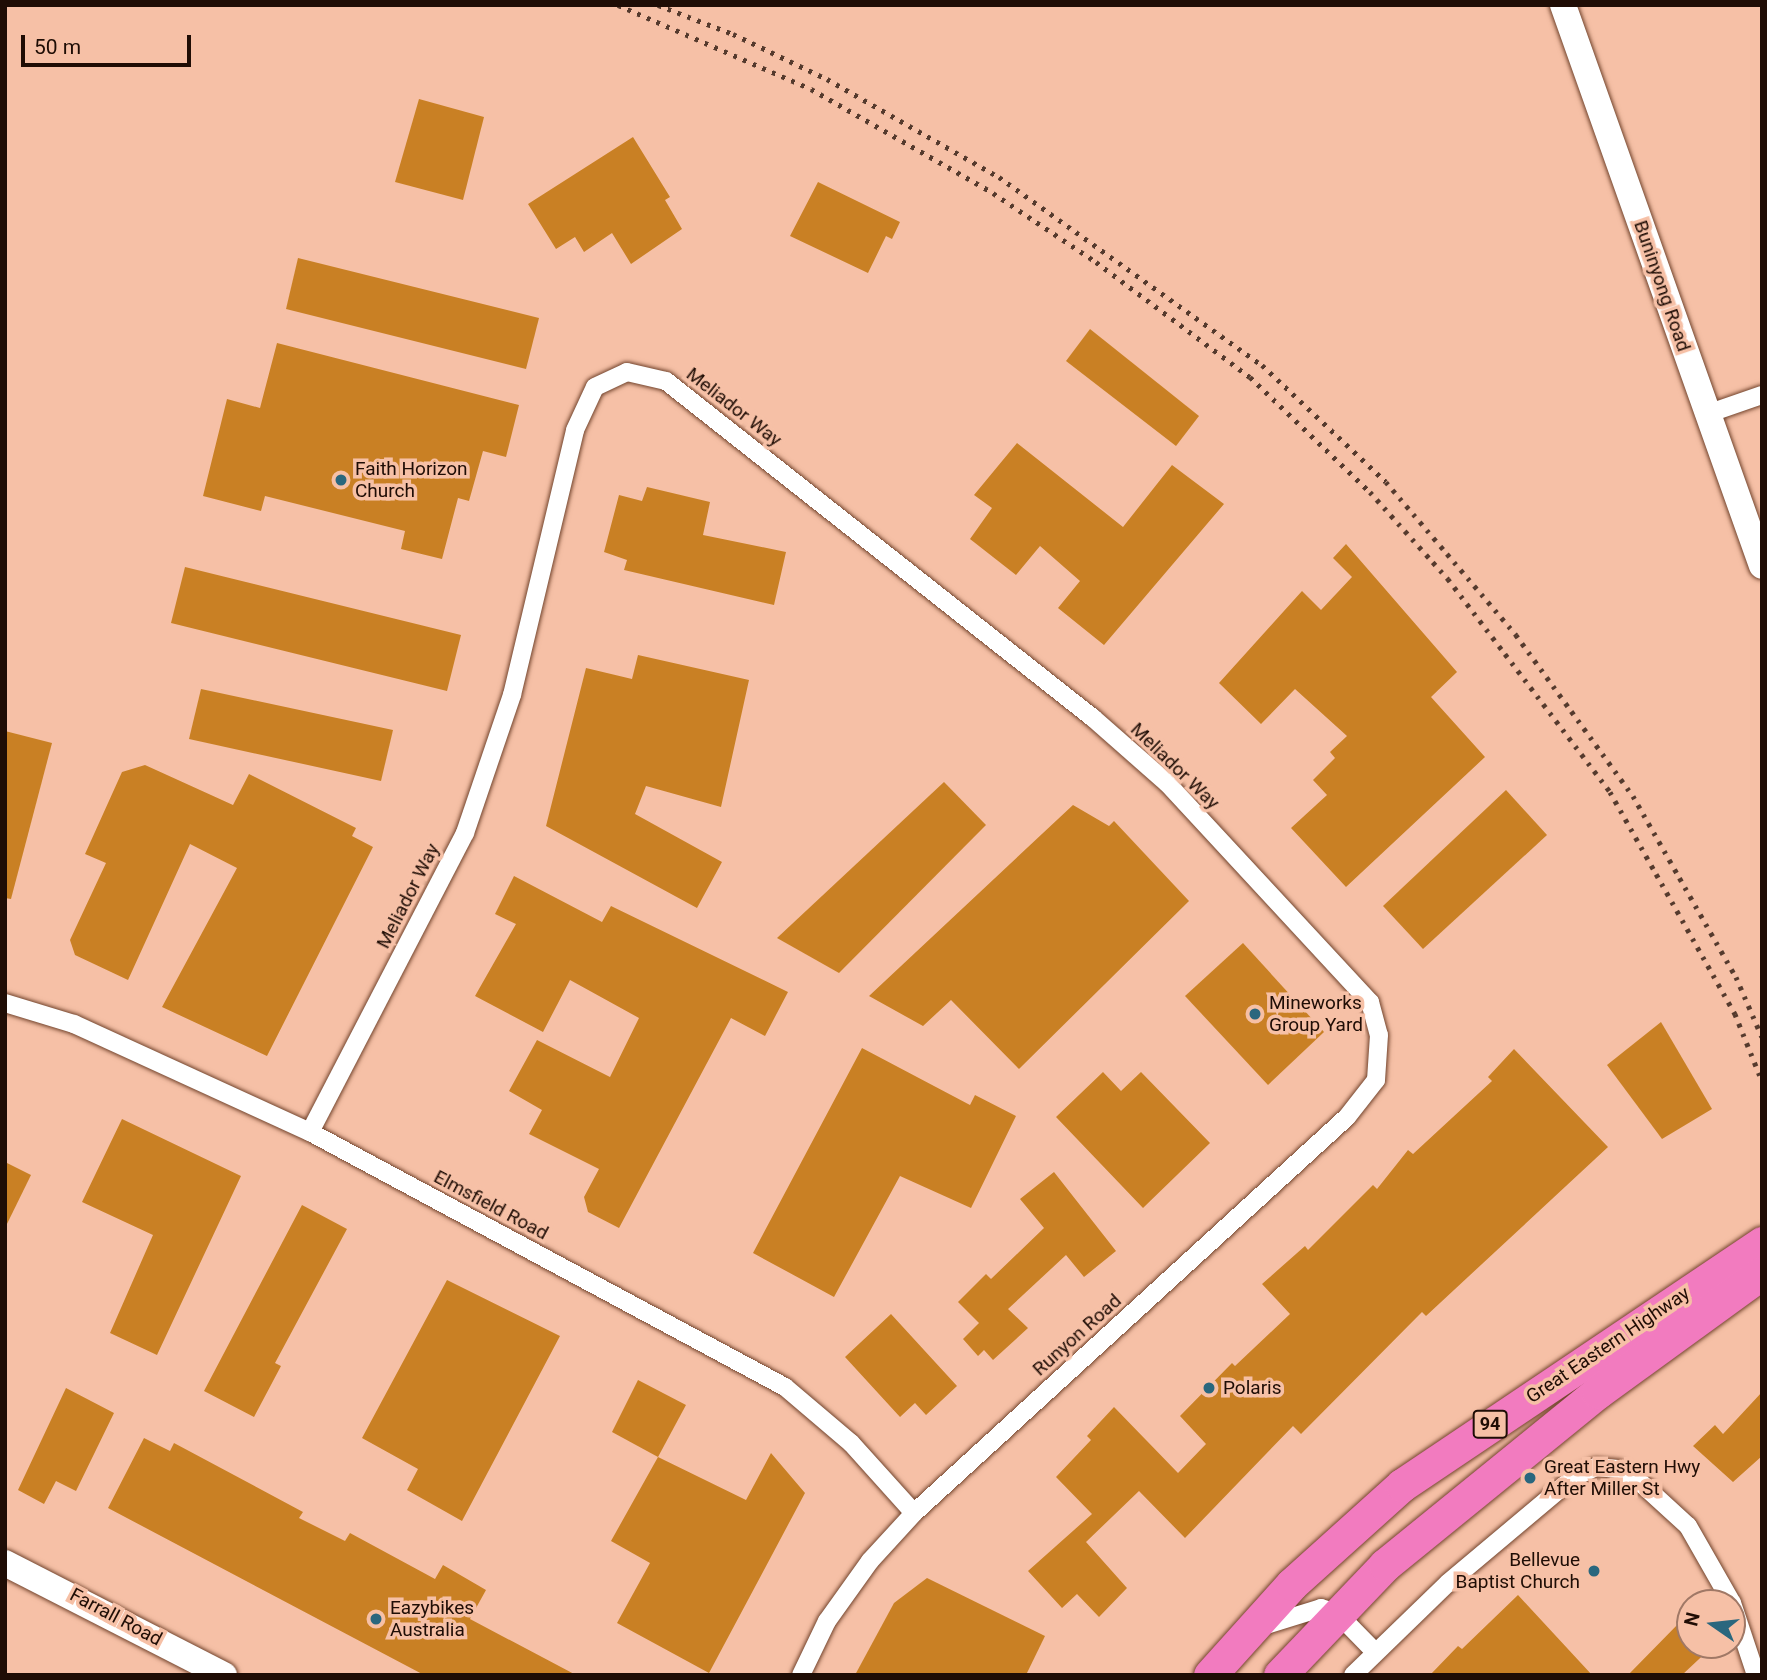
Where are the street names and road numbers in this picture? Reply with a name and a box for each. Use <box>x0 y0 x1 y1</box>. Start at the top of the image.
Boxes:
street label: Buninyong Road <box>1629 217 1695 355</box>
street label: Meliador Way <box>682 363 786 451</box>
street label: Meliador Way <box>1126 718 1224 814</box>
street label: Meliador Way <box>372 840 444 952</box>
street label: Elmsfield Road <box>430 1165 552 1245</box>
street label: Great Eastern Highway <box>1522 1282 1694 1408</box>
street label: Runyon Road <box>1028 1289 1126 1381</box>
road number: 94 <box>1472 1409 1508 1438</box>
street label: Farrall Road <box>66 1583 166 1651</box>

